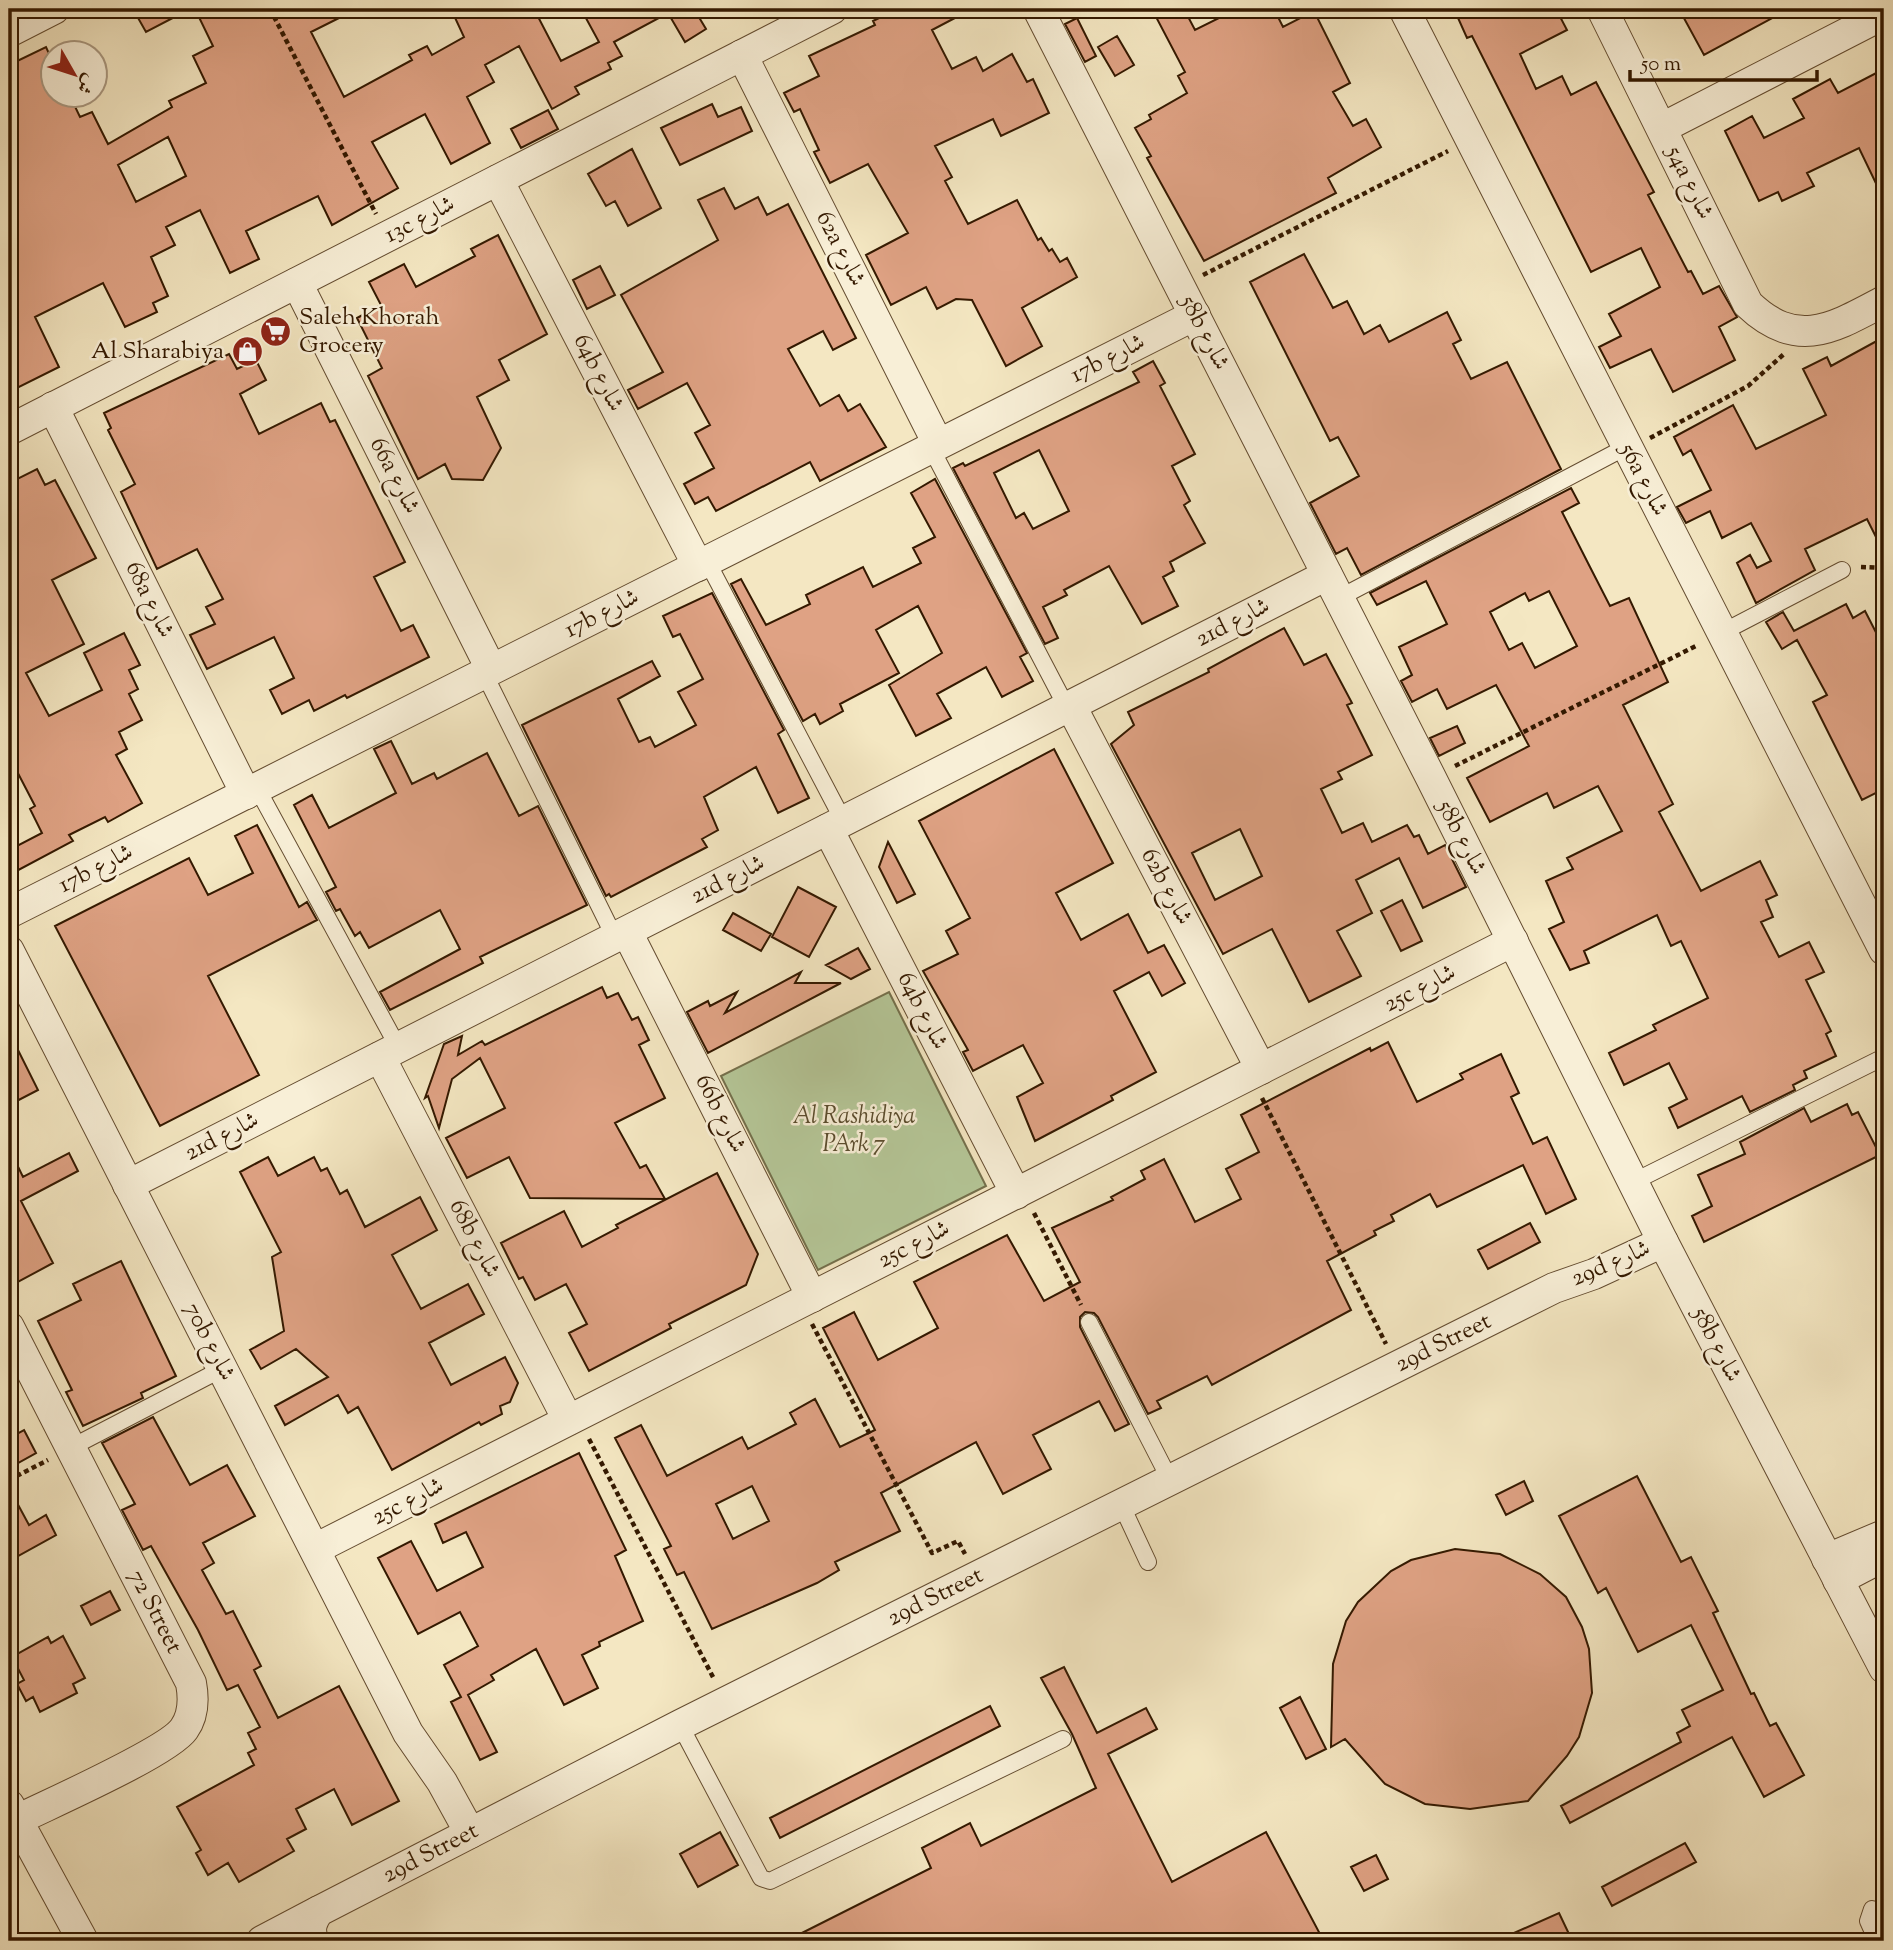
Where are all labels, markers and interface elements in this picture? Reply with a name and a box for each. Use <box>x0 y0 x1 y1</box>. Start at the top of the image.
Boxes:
north arrow <box>38 38 108 108</box>
scale bar <box>1630 38 1818 82</box>
text: 50 m <box>1640 50 1681 80</box>
text: ش <box>69 67 102 99</box>
street label: 54a شارع <box>1655 139 1721 226</box>
street label: 13c شارع <box>379 188 462 253</box>
street label: 62a شارع <box>806 205 873 293</box>
street label: 58b شارع <box>1169 288 1237 377</box>
place label: Saleh Khorah Grocery <box>299 301 440 363</box>
supermarket icon: Saleh Khorah Grocery <box>259 315 293 349</box>
street label: 17b شارع <box>1065 326 1152 393</box>
street label: 64b شارع <box>563 328 632 418</box>
place label: Al Sharabiya <box>91 335 224 369</box>
shop icon: Al Sharabiya <box>230 335 264 369</box>
street label: 66a شارع <box>359 432 428 521</box>
street label: 56a شارع <box>1608 436 1676 523</box>
street label: 68a شارع <box>115 556 182 645</box>
street label: 17b شارع <box>559 581 646 648</box>
street label: 21d شارع <box>1190 590 1277 657</box>
street label: 58b شارع <box>1426 793 1494 882</box>
street label: 17b شارع <box>53 836 140 903</box>
street label: 62b شارع <box>1131 843 1200 932</box>
street label: 21d شارع <box>685 847 772 914</box>
street label: 25c شارع <box>1378 956 1463 1023</box>
street label: 64b شارع <box>887 966 956 1056</box>
street label: 66b شارع <box>685 1069 754 1160</box>
park label: Al Rashidiya PArk 7 <box>793 1100 915 1162</box>
street label: 21d شارع <box>179 1104 266 1171</box>
street label: 68b شارع <box>439 1194 508 1285</box>
street label: 25c شارع <box>872 1212 957 1279</box>
street label: 29d شارع <box>1566 1232 1656 1297</box>
street label: 70b شارع <box>174 1297 243 1388</box>
street label: 58b شارع <box>1681 1300 1749 1389</box>
street label: 29d Street <box>1389 1305 1497 1382</box>
street label: 25c شارع <box>366 1469 451 1536</box>
street label: 29d Street <box>881 1559 989 1636</box>
street label: 72 Street <box>119 1564 190 1660</box>
street label: 29d Street <box>377 1815 485 1892</box>

